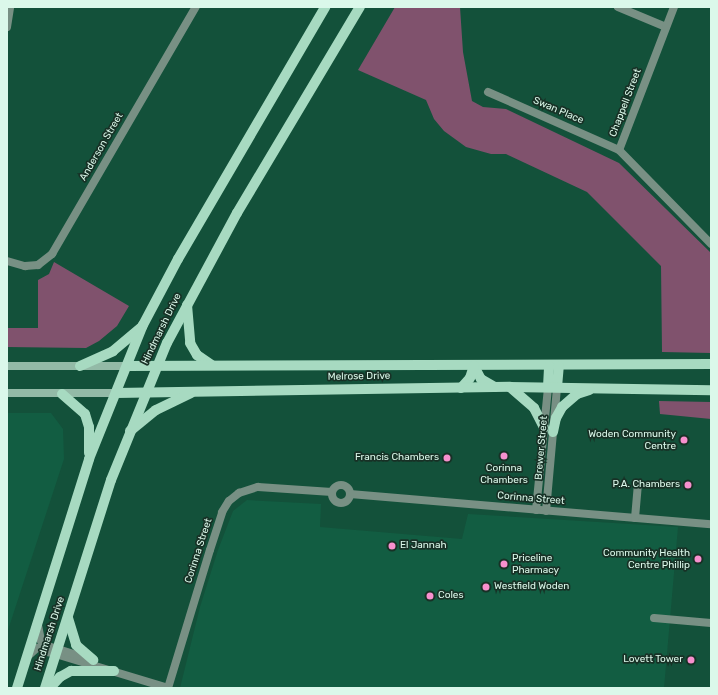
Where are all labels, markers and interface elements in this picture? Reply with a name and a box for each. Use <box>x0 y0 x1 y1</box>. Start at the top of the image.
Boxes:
street label: Chappell Street <box>607 67 645 139</box>
street label: Swan Place <box>531 95 585 127</box>
street label: Anderson Street <box>78 111 126 183</box>
street label: Hindmarsh Drive <box>140 292 184 366</box>
street label: Melrose Drive <box>328 370 390 384</box>
street label: Brewer Street <box>533 415 551 481</box>
place label: Woden Community Centre <box>588 428 676 452</box>
marker: Woden Community Centre <box>679 435 689 445</box>
marker: Corinna Chambers <box>499 451 509 461</box>
place label: Francis Chambers <box>355 452 439 464</box>
marker: Francis Chambers <box>442 453 452 463</box>
place label: Corinna Chambers <box>480 462 528 486</box>
place label: P.A. Chambers <box>613 479 680 491</box>
marker: P.A. Chambers <box>683 480 693 490</box>
street label: Corinna Street <box>497 490 565 508</box>
street label: Corinna Street <box>183 517 215 585</box>
place label: El Jannah <box>400 540 446 552</box>
marker: El Jannah <box>387 541 397 551</box>
place label: Community Health Centre Phillip <box>603 547 690 570</box>
place label: Priceline Pharmacy <box>512 552 559 576</box>
marker: Community Health Centre Phillip <box>693 554 703 564</box>
marker: Priceline Pharmacy <box>499 559 509 569</box>
place label: Westfield Woden <box>494 581 569 593</box>
marker: Westfield Woden <box>481 582 491 592</box>
place label: Coles <box>438 590 464 602</box>
marker: Coles <box>425 591 435 601</box>
street label: Hindmarsh Drive <box>32 595 68 673</box>
place label: Lovett Tower <box>623 654 683 666</box>
marker: Lovett Tower <box>686 655 696 665</box>

